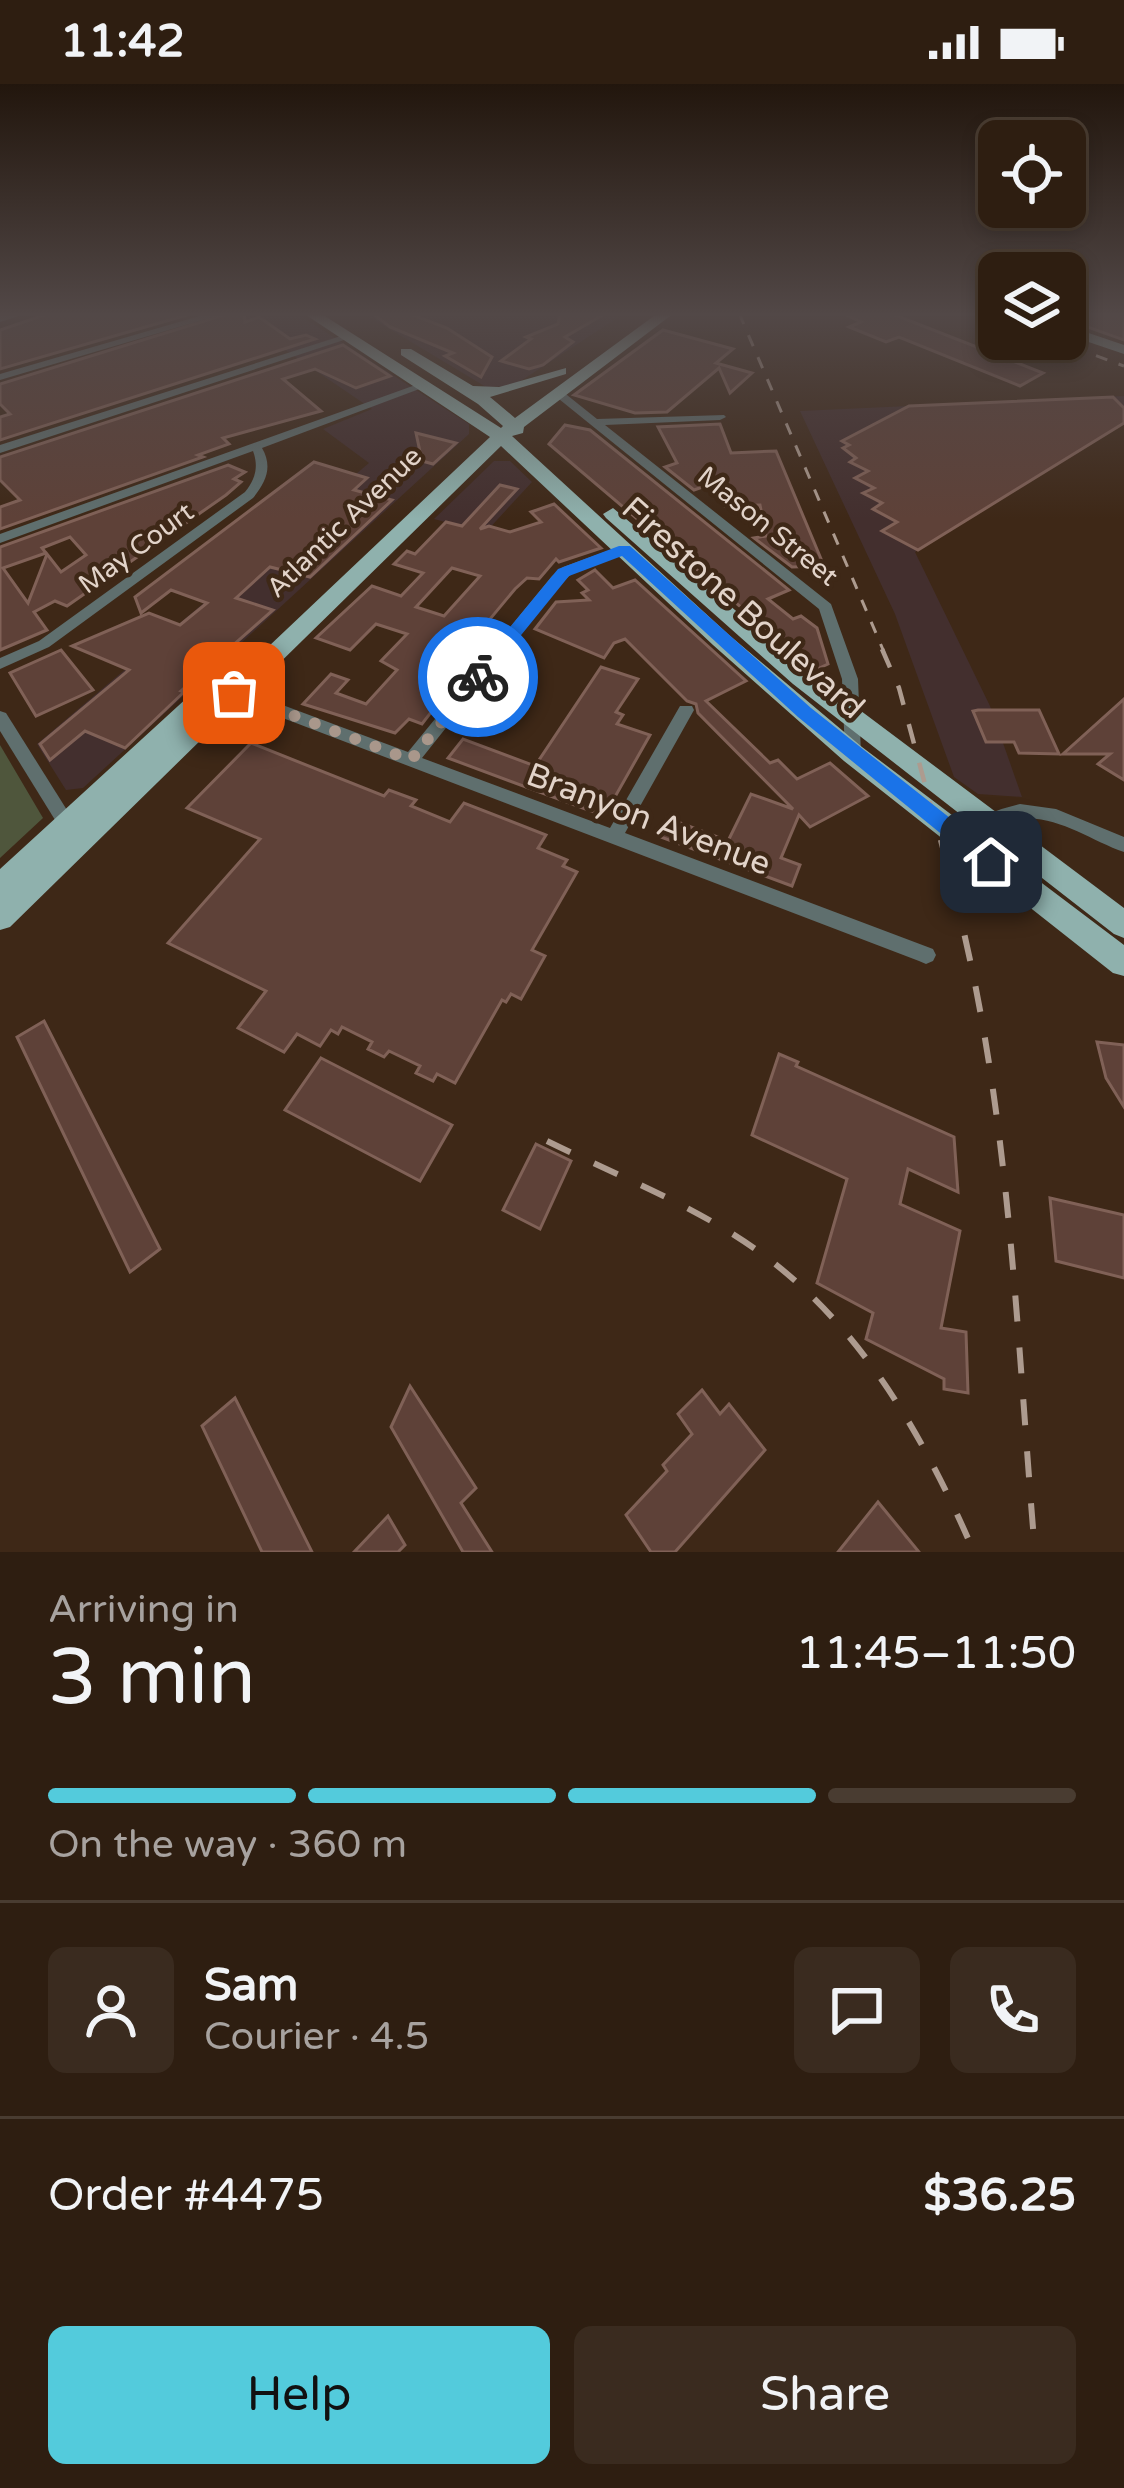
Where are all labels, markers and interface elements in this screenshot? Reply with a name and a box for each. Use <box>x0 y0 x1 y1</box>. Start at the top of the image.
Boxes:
text: 11:42 <box>60 15 185 69</box>
map controls <box>978 120 1086 360</box>
button: locate <box>978 120 1086 228</box>
button: layers <box>978 252 1086 360</box>
street label: Atlantic Avenue <box>260 440 429 605</box>
street label: Mason Street <box>691 460 845 593</box>
street label: Firestone Boulevard <box>614 489 872 727</box>
street label: May Court <box>72 496 200 601</box>
courier <box>418 617 538 737</box>
pin <box>183 642 285 744</box>
icon: bike <box>445 644 511 710</box>
icon: bag <box>201 660 267 726</box>
street label: Branyon Avenue <box>521 755 776 884</box>
pin <box>940 811 1042 913</box>
icon: home <box>958 829 1024 895</box>
text: Arriving in <box>48 1586 239 1633</box>
text: 11:45–11:50 <box>796 1627 1076 1681</box>
text: 3 min <box>48 1631 256 1725</box>
text: On the way · 360 m <box>48 1821 407 1868</box>
button: person <box>48 1947 174 2073</box>
button: chat <box>794 1947 920 2073</box>
button: phone <box>950 1947 1076 2073</box>
text: Sam <box>204 1959 298 2013</box>
text: Courier · 4.5 <box>204 2013 429 2060</box>
text: Order #4475 <box>48 2169 324 2223</box>
text: $36.25 <box>924 2169 1076 2223</box>
button: Help <box>48 2326 550 2464</box>
button: Share <box>574 2326 1076 2464</box>

